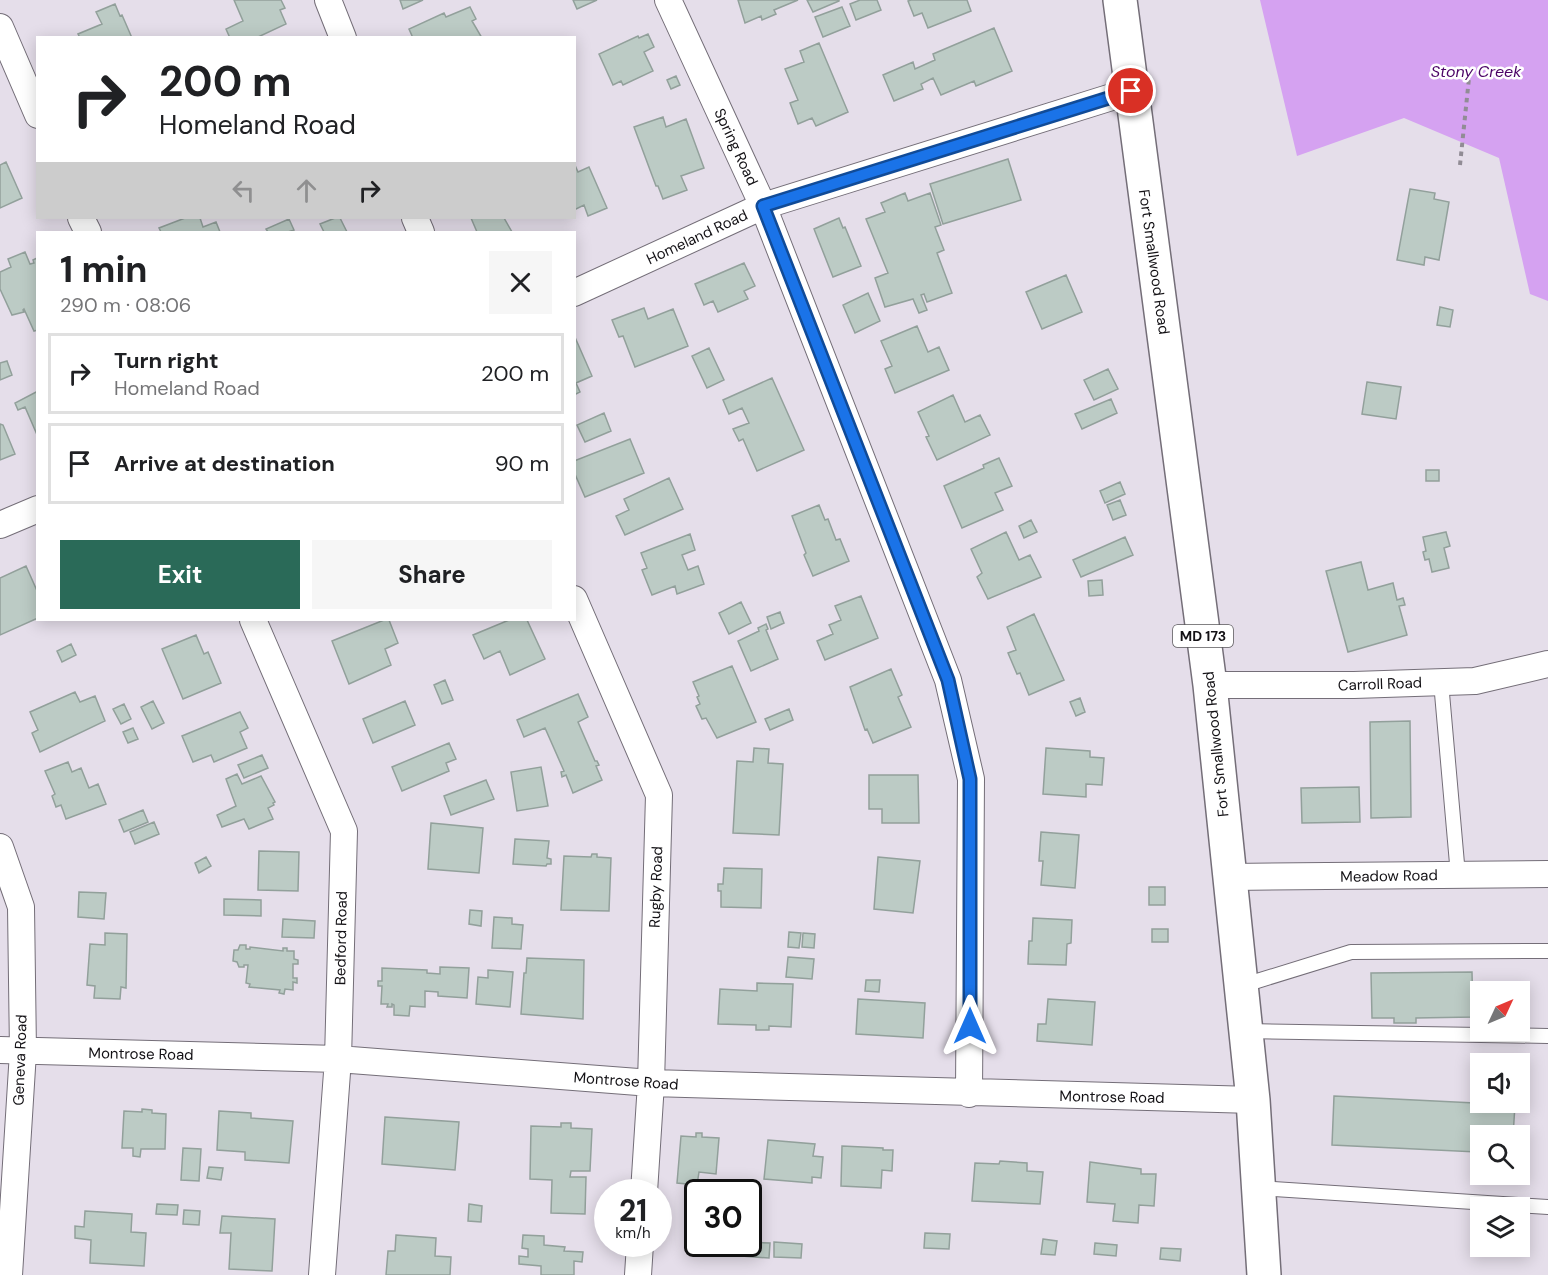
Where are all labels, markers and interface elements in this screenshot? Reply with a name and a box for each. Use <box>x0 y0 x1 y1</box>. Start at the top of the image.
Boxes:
text: 200 m <box>159 54 292 109</box>
icon: right <box>60 60 138 138</box>
water label: Stony Creek <box>1431 61 1522 82</box>
pin <box>1105 65 1156 116</box>
icon: arrive <box>1114 74 1147 107</box>
street label: Spring Road <box>709 105 763 189</box>
text: Homeland Road <box>159 107 356 142</box>
icon: left <box>227 174 260 207</box>
icon: ahead <box>290 174 323 207</box>
icon: right <box>353 174 386 207</box>
street label: Fort Smallwood Road <box>1134 188 1174 336</box>
street label: Homeland Road <box>643 205 751 269</box>
text: 1 min <box>60 246 148 293</box>
button: close <box>489 251 552 314</box>
text: 290 m · 08:06 <box>60 292 191 318</box>
text: Turn right <box>114 346 219 375</box>
icon: right <box>63 357 96 390</box>
text: 200 m <box>481 359 549 388</box>
text: Homeland Road <box>114 375 260 401</box>
icon: arrive <box>63 447 96 480</box>
text: Arrive at destination <box>114 449 335 478</box>
text: 90 m <box>495 449 549 478</box>
button: Exit <box>60 540 300 609</box>
button: Share <box>312 540 552 609</box>
road number: MD 173 <box>1173 625 1233 647</box>
street label: Fort Smallwood Road <box>1198 670 1234 818</box>
street label: Carroll Road <box>1338 673 1422 695</box>
street label: Rugby Road <box>645 846 667 928</box>
street label: Meadow Road <box>1340 865 1438 887</box>
street label: Bedford Road <box>330 891 352 985</box>
north arrow <box>1470 981 1530 1041</box>
map controls <box>1470 981 1530 1257</box>
position arrow <box>938 994 1002 1058</box>
street label: Geneva Road <box>8 1014 32 1106</box>
street label: Montrose Road <box>88 1043 194 1065</box>
button: sound <box>1470 1053 1530 1113</box>
street label: Montrose Road <box>573 1067 679 1095</box>
street label: Montrose Road <box>1059 1086 1165 1108</box>
button: search <box>1470 1125 1530 1185</box>
speed limit sign: 30 <box>684 1179 762 1257</box>
text: 21 <box>619 1191 647 1230</box>
button: layers <box>1470 1197 1530 1257</box>
text: km/h <box>615 1223 651 1243</box>

